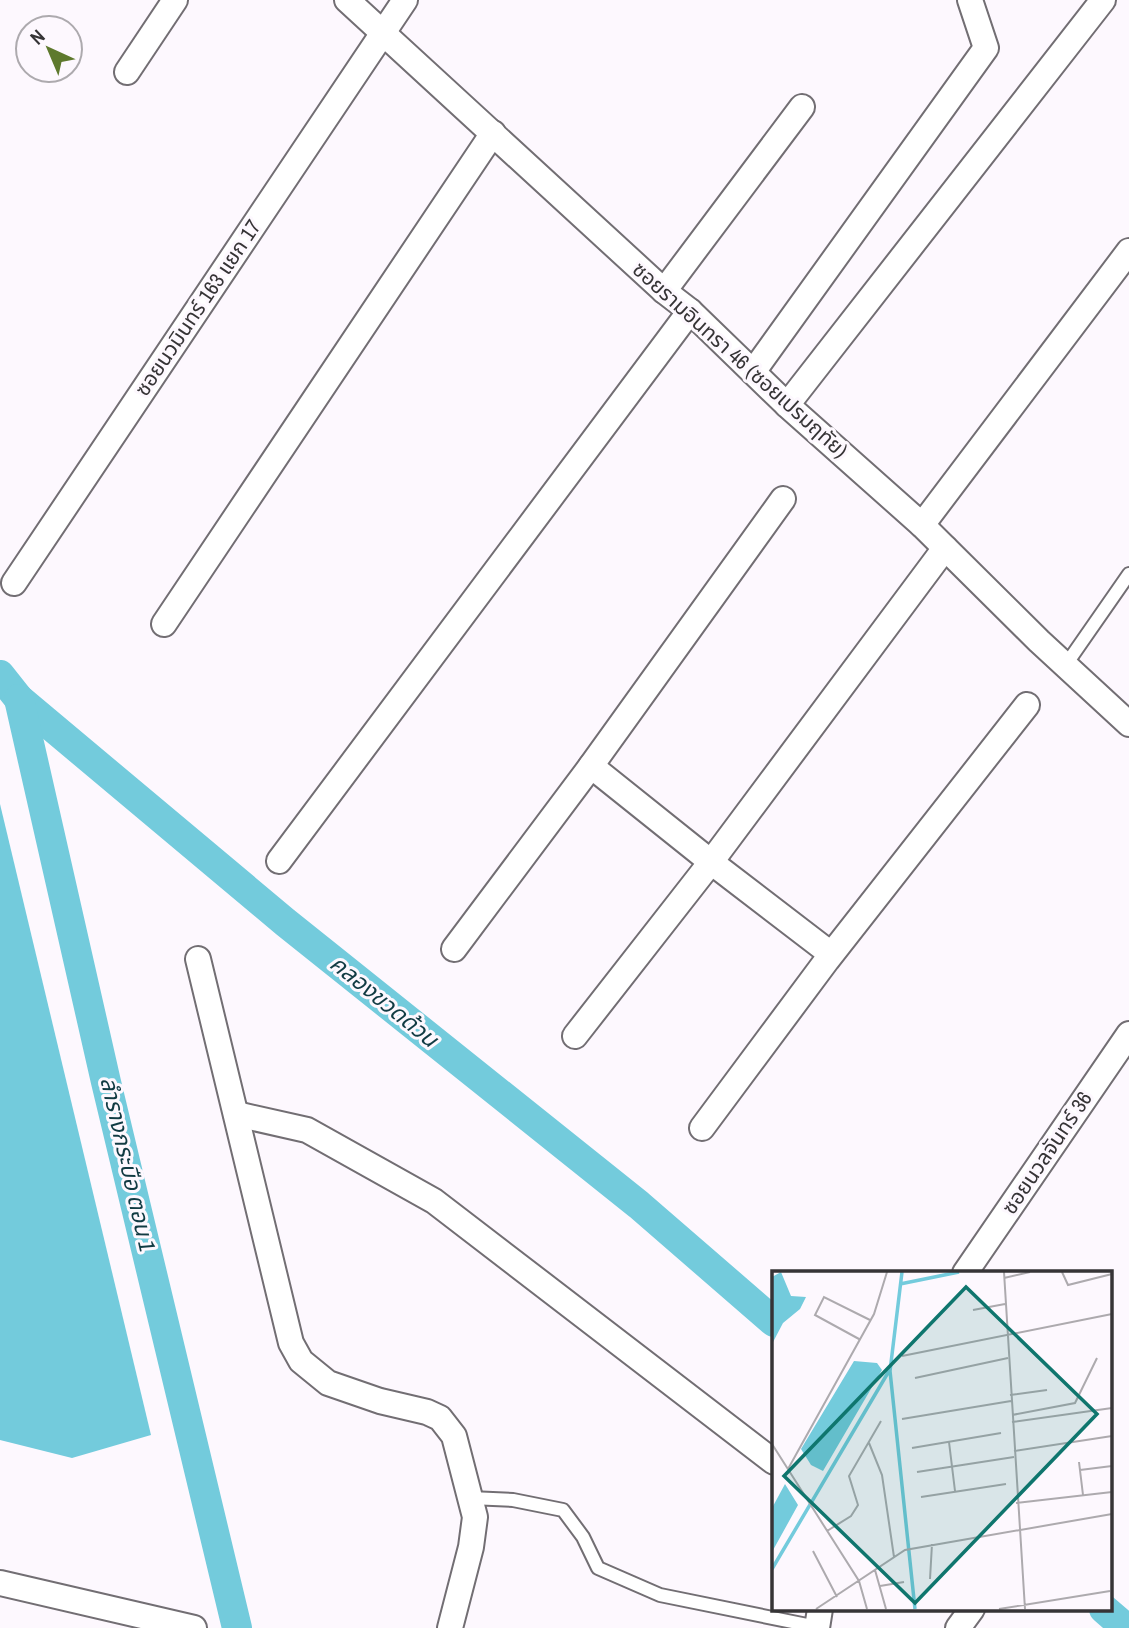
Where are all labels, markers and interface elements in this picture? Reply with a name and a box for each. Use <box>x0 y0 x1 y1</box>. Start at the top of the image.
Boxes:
north arrow <box>14 14 84 84</box>
text: N <box>24 24 50 50</box>
street label: ซอยนวมินทร์ 163 แยก 17 <box>128 214 267 402</box>
street label: ซอยรามอินทรา 46 (ซอยเปรมฤทัย) <box>626 255 854 464</box>
water label: คลองขวดด้วน <box>324 948 446 1055</box>
water label: ลำรางกระบือ ตอน 1 <box>93 1074 164 1254</box>
street label: ซอยนวลจันทร์ 36 <box>995 1086 1098 1220</box>
inset map <box>772 1271 1112 1610</box>

